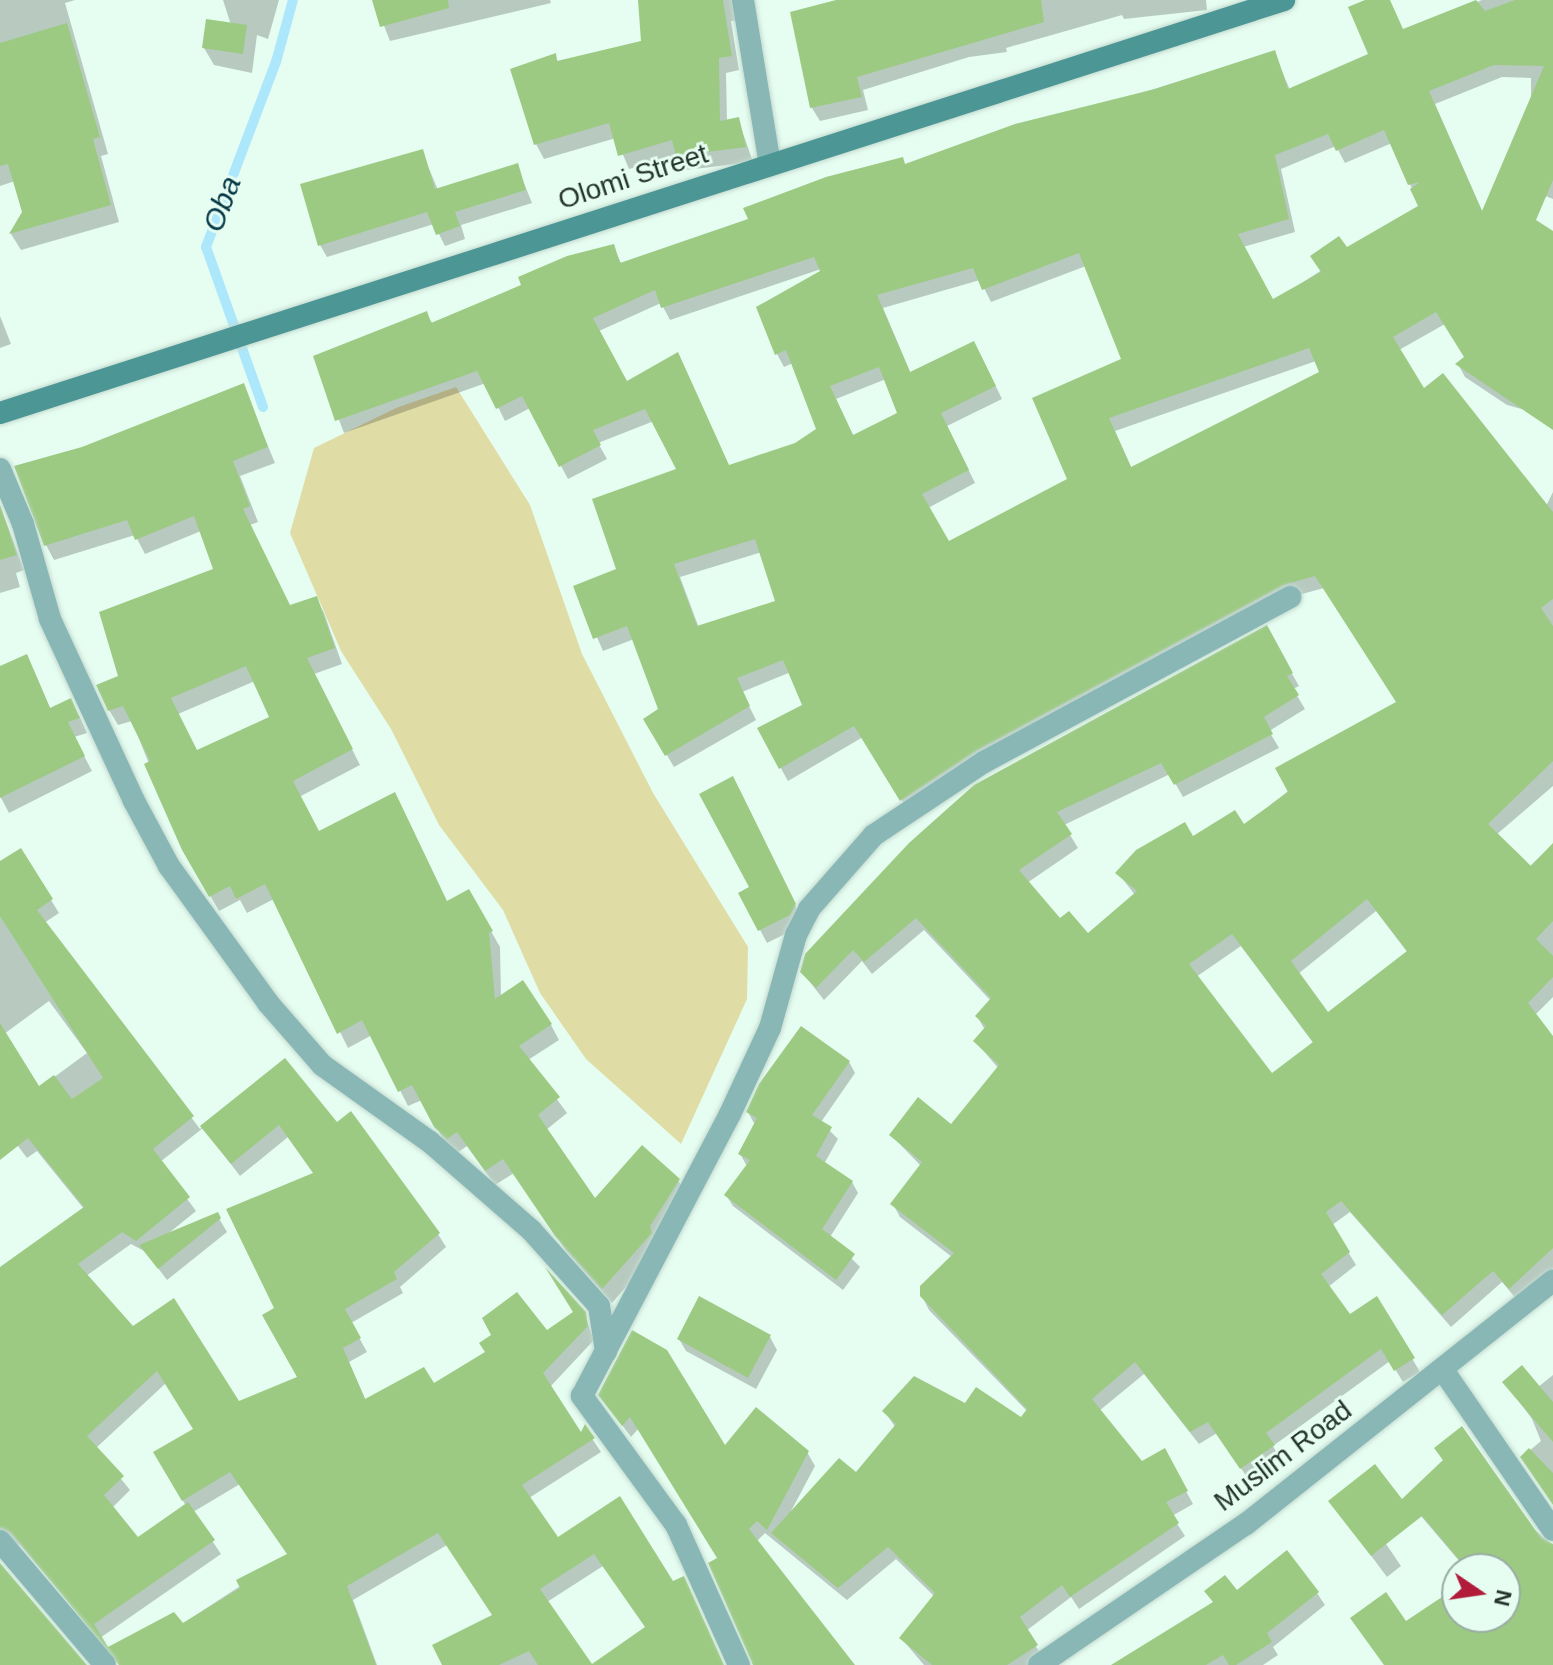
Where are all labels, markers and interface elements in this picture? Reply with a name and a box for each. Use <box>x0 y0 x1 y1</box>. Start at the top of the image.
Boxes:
street label: Olomi Street <box>554 137 712 217</box>
water label: Oba <box>195 171 249 237</box>
street label: Muslim Road <box>1208 1393 1358 1519</box>
north arrow <box>1441 1553 1521 1633</box>
text: N <box>1489 1588 1517 1609</box>

